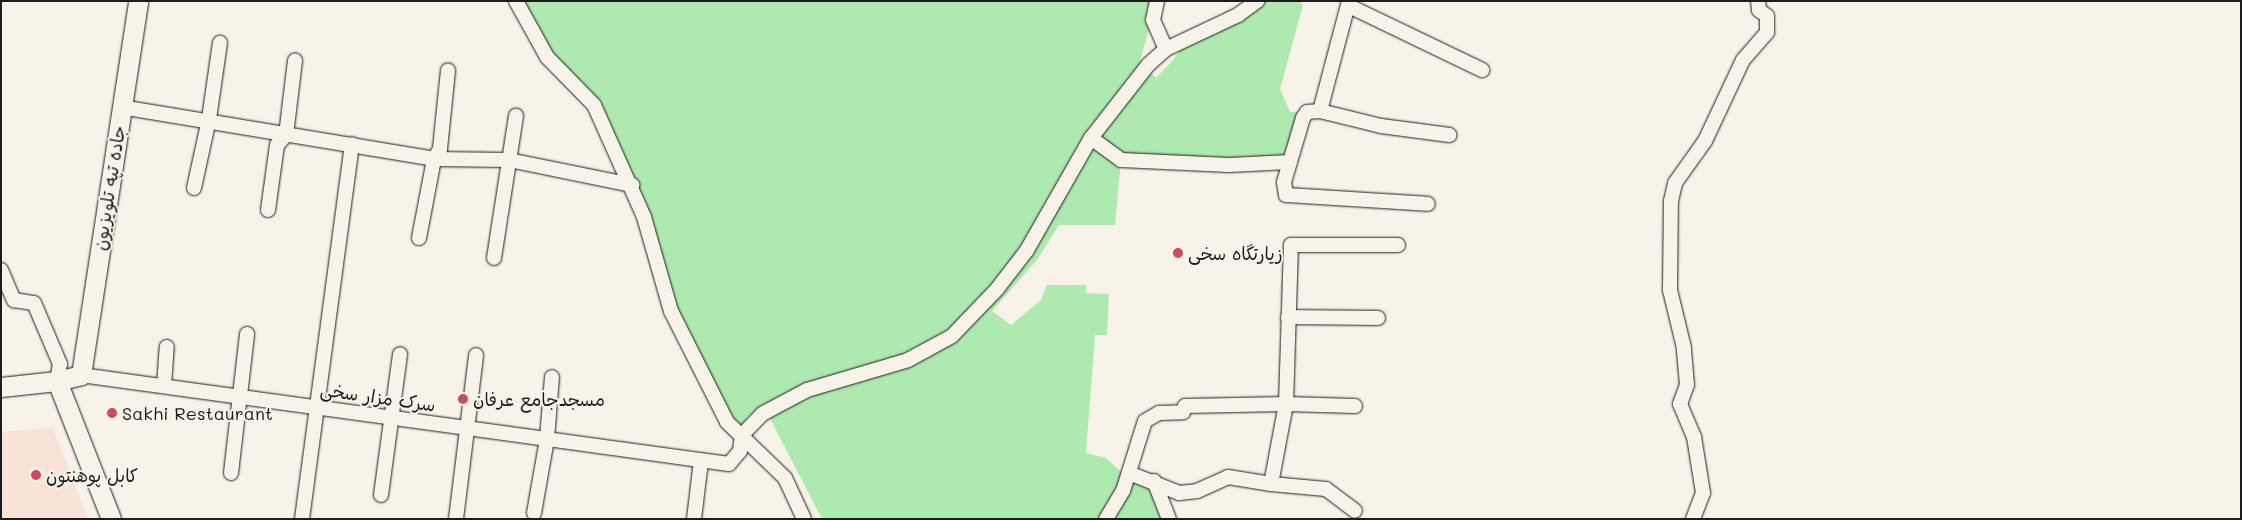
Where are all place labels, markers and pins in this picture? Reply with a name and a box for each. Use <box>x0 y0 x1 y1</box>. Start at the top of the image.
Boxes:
place label: زیارتگاه سخی <box>1188 242 1283 264</box>
marker: زیارتگاه سخی <box>1172 247 1184 259</box>
place label: مسجدجامع عرفان <box>473 388 605 410</box>
marker: مسجدجامع عرفان <box>457 393 469 405</box>
place label: Sakhi Restaurant <box>122 402 273 424</box>
marker: Sakhi Restaurant <box>106 407 118 419</box>
place label: کابل پوهنتون <box>46 464 138 486</box>
marker: کابل پوهنتون <box>30 469 42 481</box>

